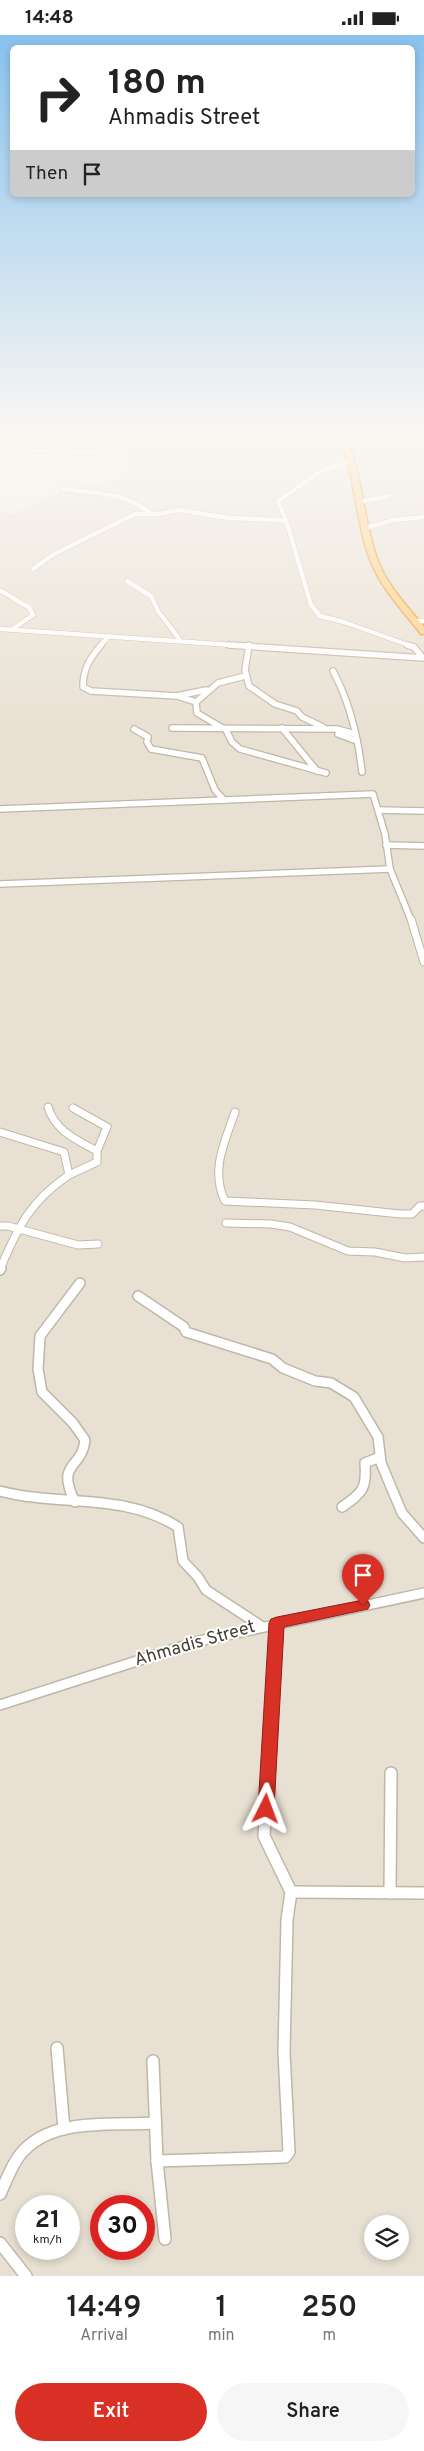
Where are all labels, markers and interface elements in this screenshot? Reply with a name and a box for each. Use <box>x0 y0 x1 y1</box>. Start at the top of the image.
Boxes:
text: 14:48 <box>25 6 74 30</box>
text: 180 m <box>108 62 206 106</box>
icon: right <box>25 65 90 130</box>
text: Ahmadis Street <box>108 105 260 132</box>
icon: arrive <box>78 160 106 188</box>
text: Then <box>25 162 68 186</box>
pin <box>342 1554 384 1605</box>
icon: arrive <box>349 1561 377 1589</box>
street label: Ahmadis Street <box>132 1616 258 1672</box>
position arrow <box>239 1782 291 1834</box>
speed limit sign: 30 <box>90 2195 155 2260</box>
text: 21 <box>35 2205 60 2237</box>
map controls <box>364 2215 409 2260</box>
button: layers <box>364 2215 409 2260</box>
text: km/h <box>33 2232 62 2248</box>
text: 14:49 <box>67 2290 141 2327</box>
text: 1 <box>215 2290 227 2327</box>
text: 250 <box>301 2290 357 2327</box>
text: Arrival <box>80 2326 128 2346</box>
text: min <box>208 2326 235 2346</box>
text: m <box>323 2326 336 2346</box>
button: Exit <box>15 2383 207 2441</box>
button: Share <box>217 2383 409 2441</box>

